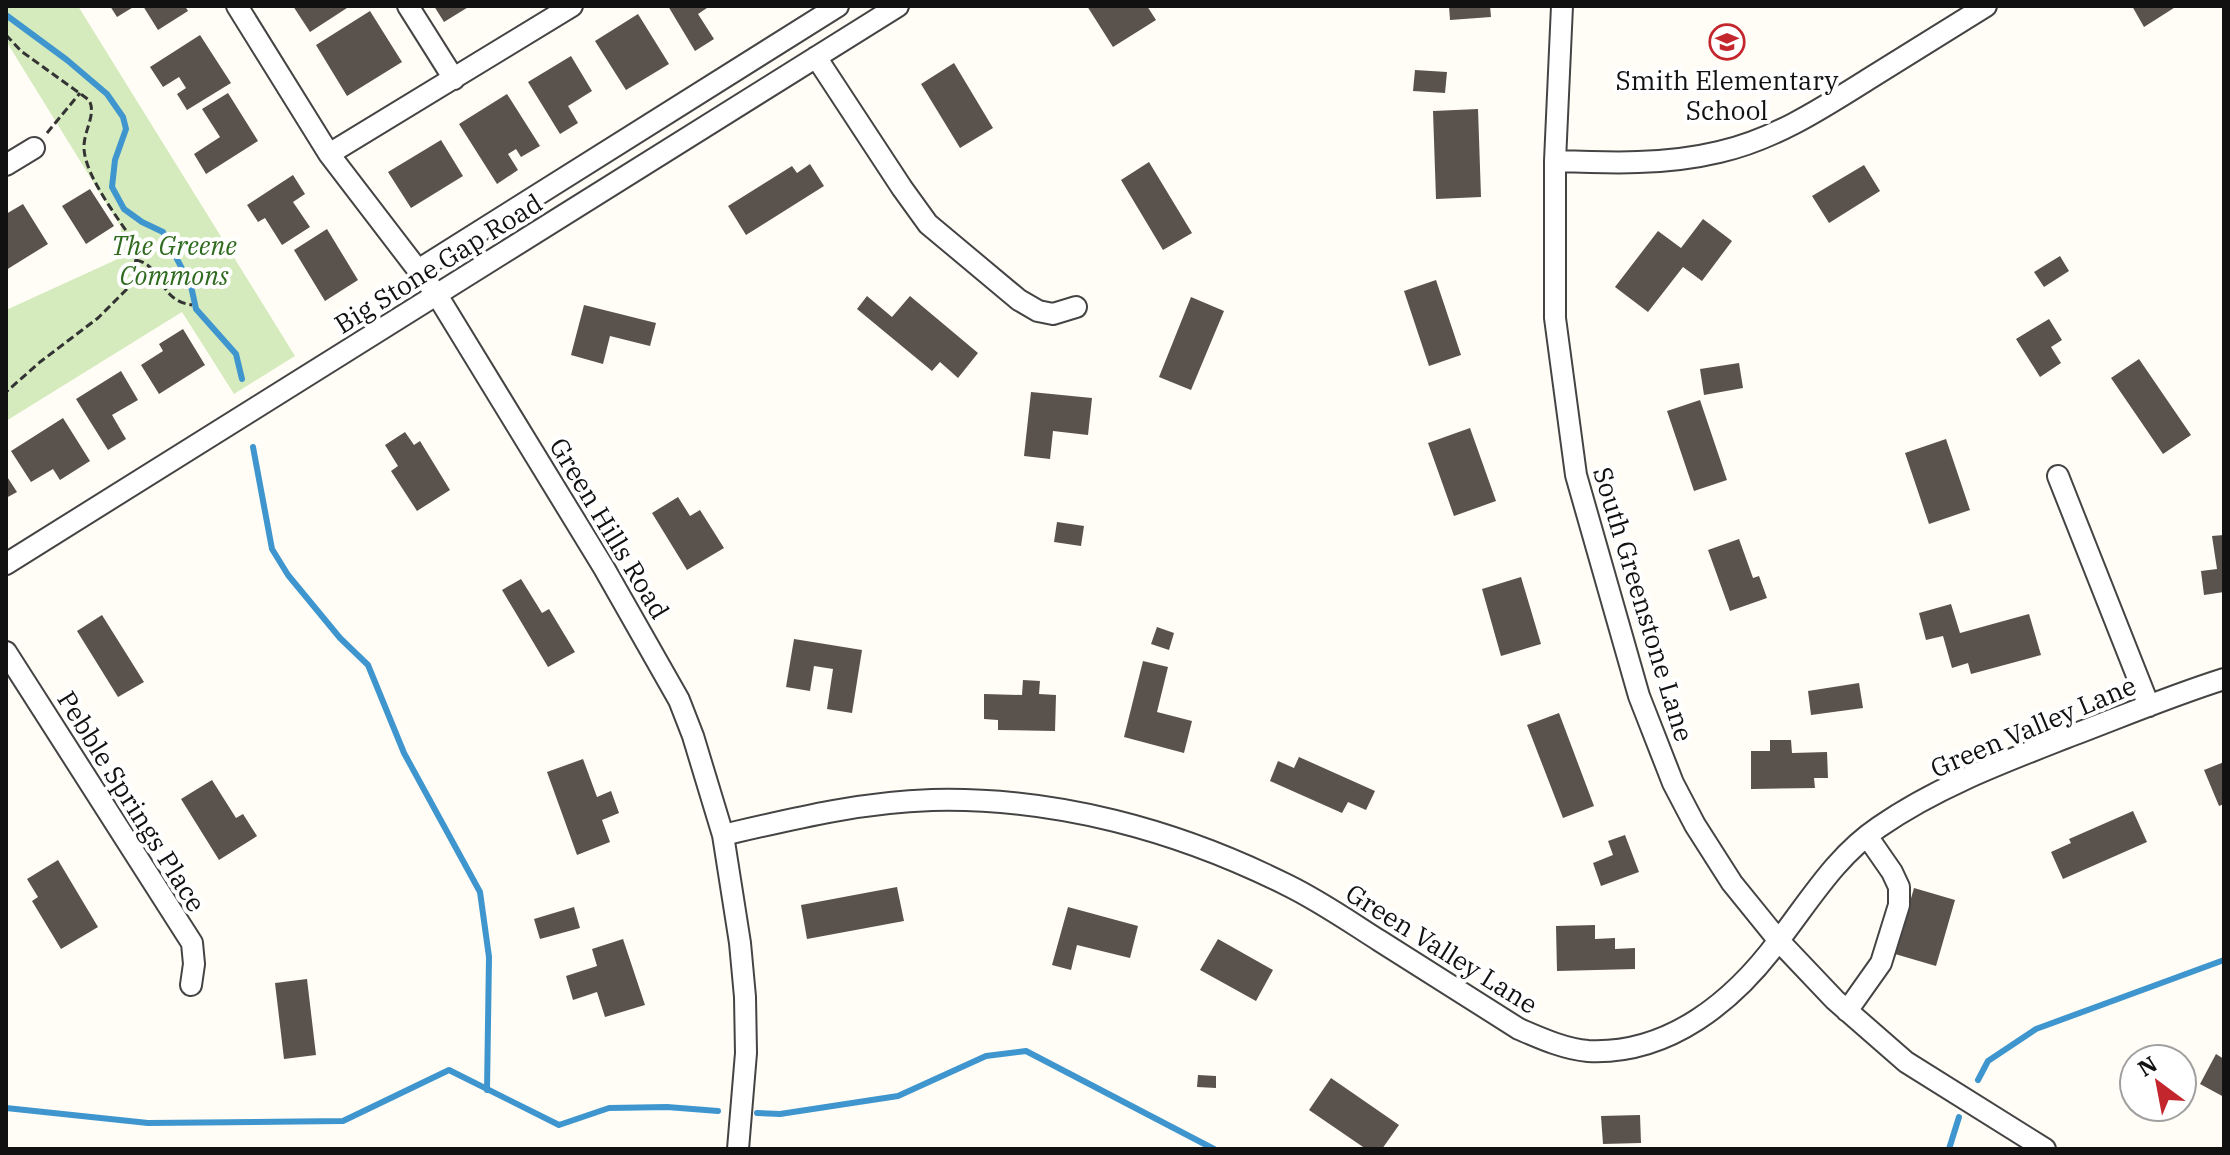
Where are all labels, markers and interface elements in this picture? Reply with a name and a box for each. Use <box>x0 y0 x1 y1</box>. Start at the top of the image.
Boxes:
school or university icon: Smith Elementary School <box>1708 23 1746 61</box>
place label: Smith Elementary School <box>1616 63 1839 127</box>
street label: Big Stone Gap Road <box>328 185 548 341</box>
park label: The Greene Commons <box>111 228 237 292</box>
street label: Green Hills Road <box>542 431 678 625</box>
street label: South Greenstone Lane <box>1586 463 1702 745</box>
street label: Green Valley Lane <box>1925 667 2141 785</box>
street label: Pebble Springs Place <box>50 684 214 918</box>
street label: Green Valley Lane <box>1340 875 1544 1021</box>
north arrow <box>2118 1043 2198 1123</box>
text: N <box>2132 1049 2162 1083</box>

